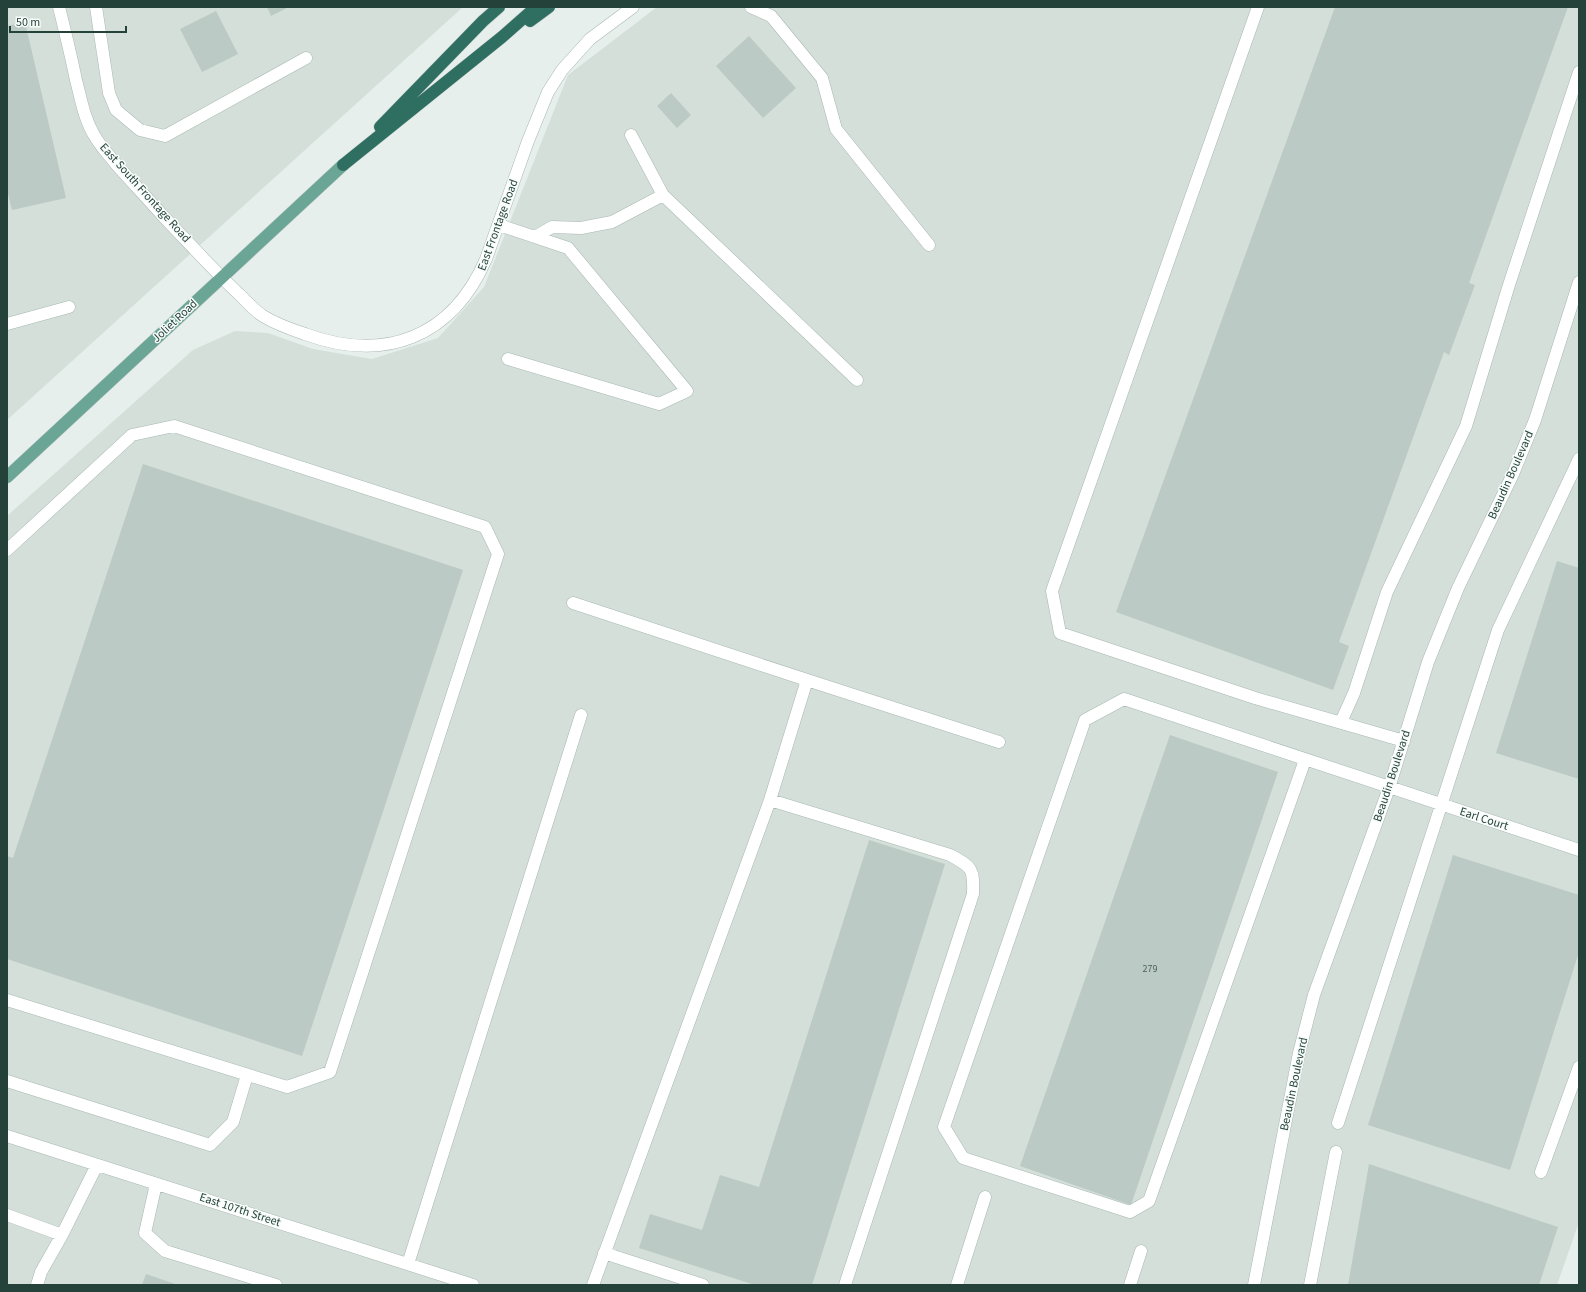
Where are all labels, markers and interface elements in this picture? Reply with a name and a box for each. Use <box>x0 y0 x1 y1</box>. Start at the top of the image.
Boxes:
scale bar <box>10 8 126 34</box>
text: 50 m <box>16 14 40 31</box>
street label: East South Frontage Road <box>96 139 194 247</box>
street label: East Frontage Road <box>474 177 522 273</box>
street label: Joliet Road <box>149 296 201 346</box>
street label: Beaudin Boulevard <box>1484 428 1538 522</box>
street label: Beaudin Boulevard <box>1369 728 1415 824</box>
street label: Earl Court <box>1458 803 1510 835</box>
house number: 279 <box>1143 962 1157 976</box>
street label: Beaudin Boulevard <box>1276 1036 1312 1132</box>
street label: East 107th Street <box>197 1189 283 1231</box>

